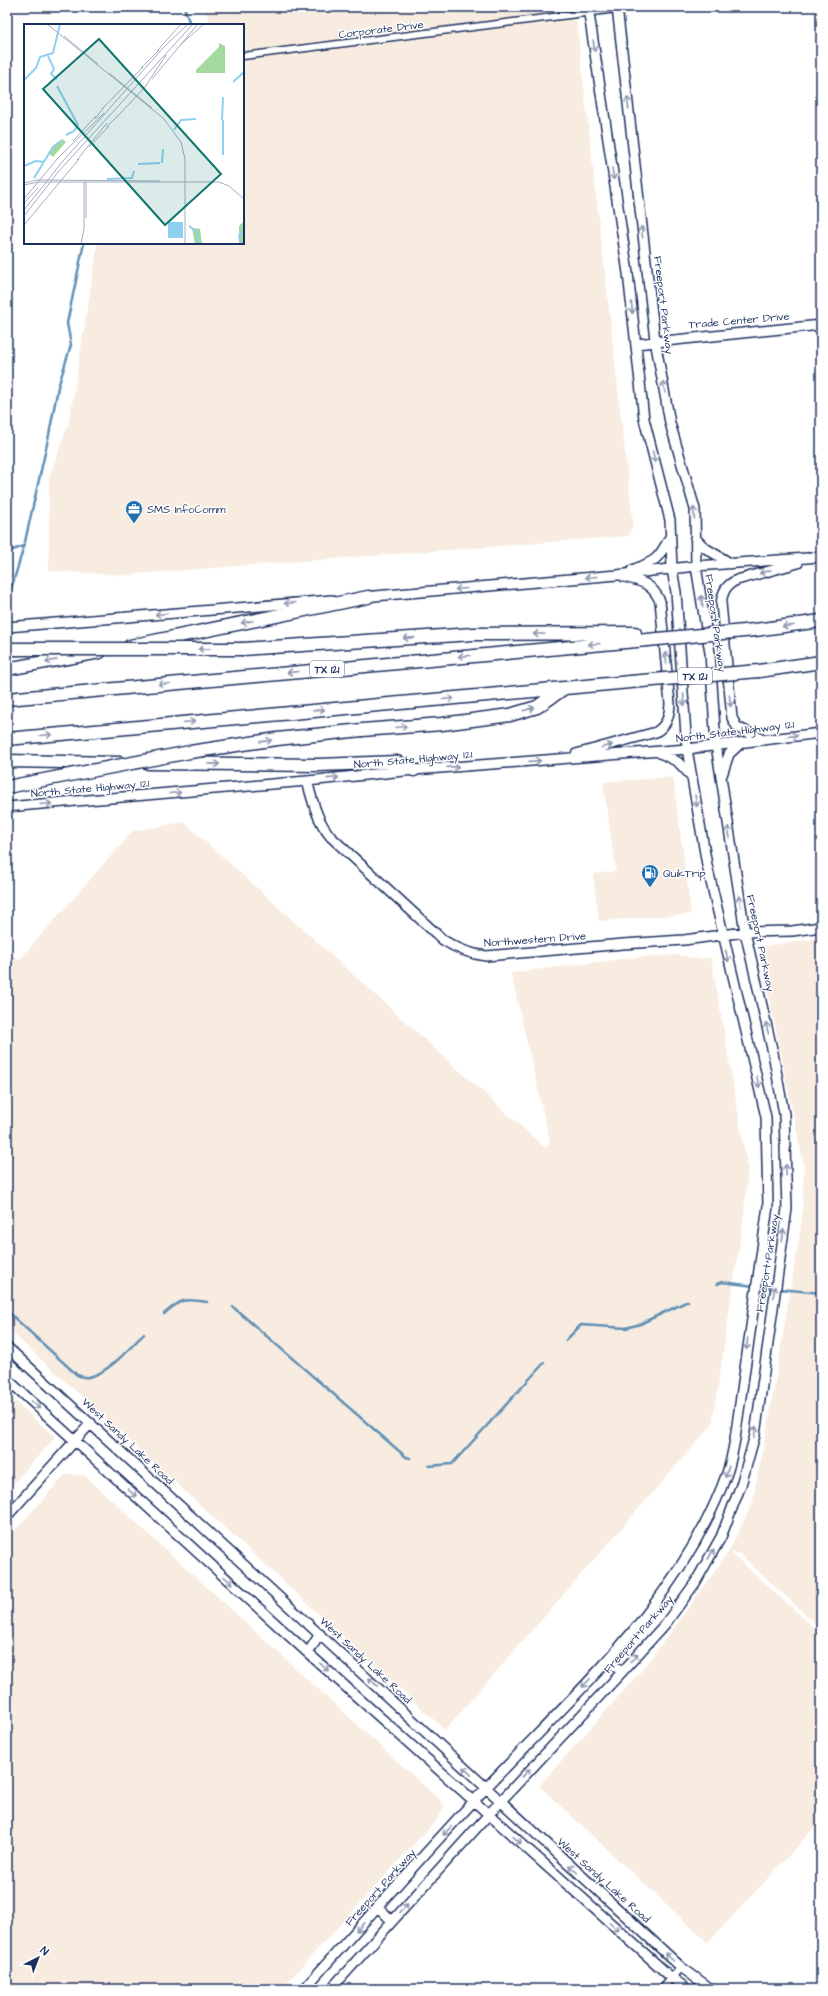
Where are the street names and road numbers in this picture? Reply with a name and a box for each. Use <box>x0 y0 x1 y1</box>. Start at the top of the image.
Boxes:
street label: Corporate Drive <box>338 17 424 42</box>
street label: Freeport Parkway <box>649 255 677 355</box>
street label: Trade Center Drive <box>688 309 790 332</box>
street label: Freeport Parkway <box>700 573 730 673</box>
road number: TX 121 <box>310 661 344 677</box>
road number: TX 121 <box>678 668 712 684</box>
street label: North State Highway 121 <box>675 717 796 747</box>
street label: North State Highway 121 <box>353 747 474 773</box>
street label: North State Highway 121 <box>30 776 151 802</box>
street label: Freeport Parkway <box>742 893 778 993</box>
street label: Northwestern Drive <box>483 928 587 951</box>
street label: Freeport Parkway <box>752 1213 784 1313</box>
street label: West Sandy Lake Road <box>78 1395 177 1489</box>
street label: Freeport Parkway <box>600 1592 677 1677</box>
street label: West Sandy Lake Road <box>316 1614 415 1708</box>
street label: West Sandy Lake Road <box>553 1834 654 1927</box>
street label: Freeport Parkway <box>342 1846 420 1930</box>

